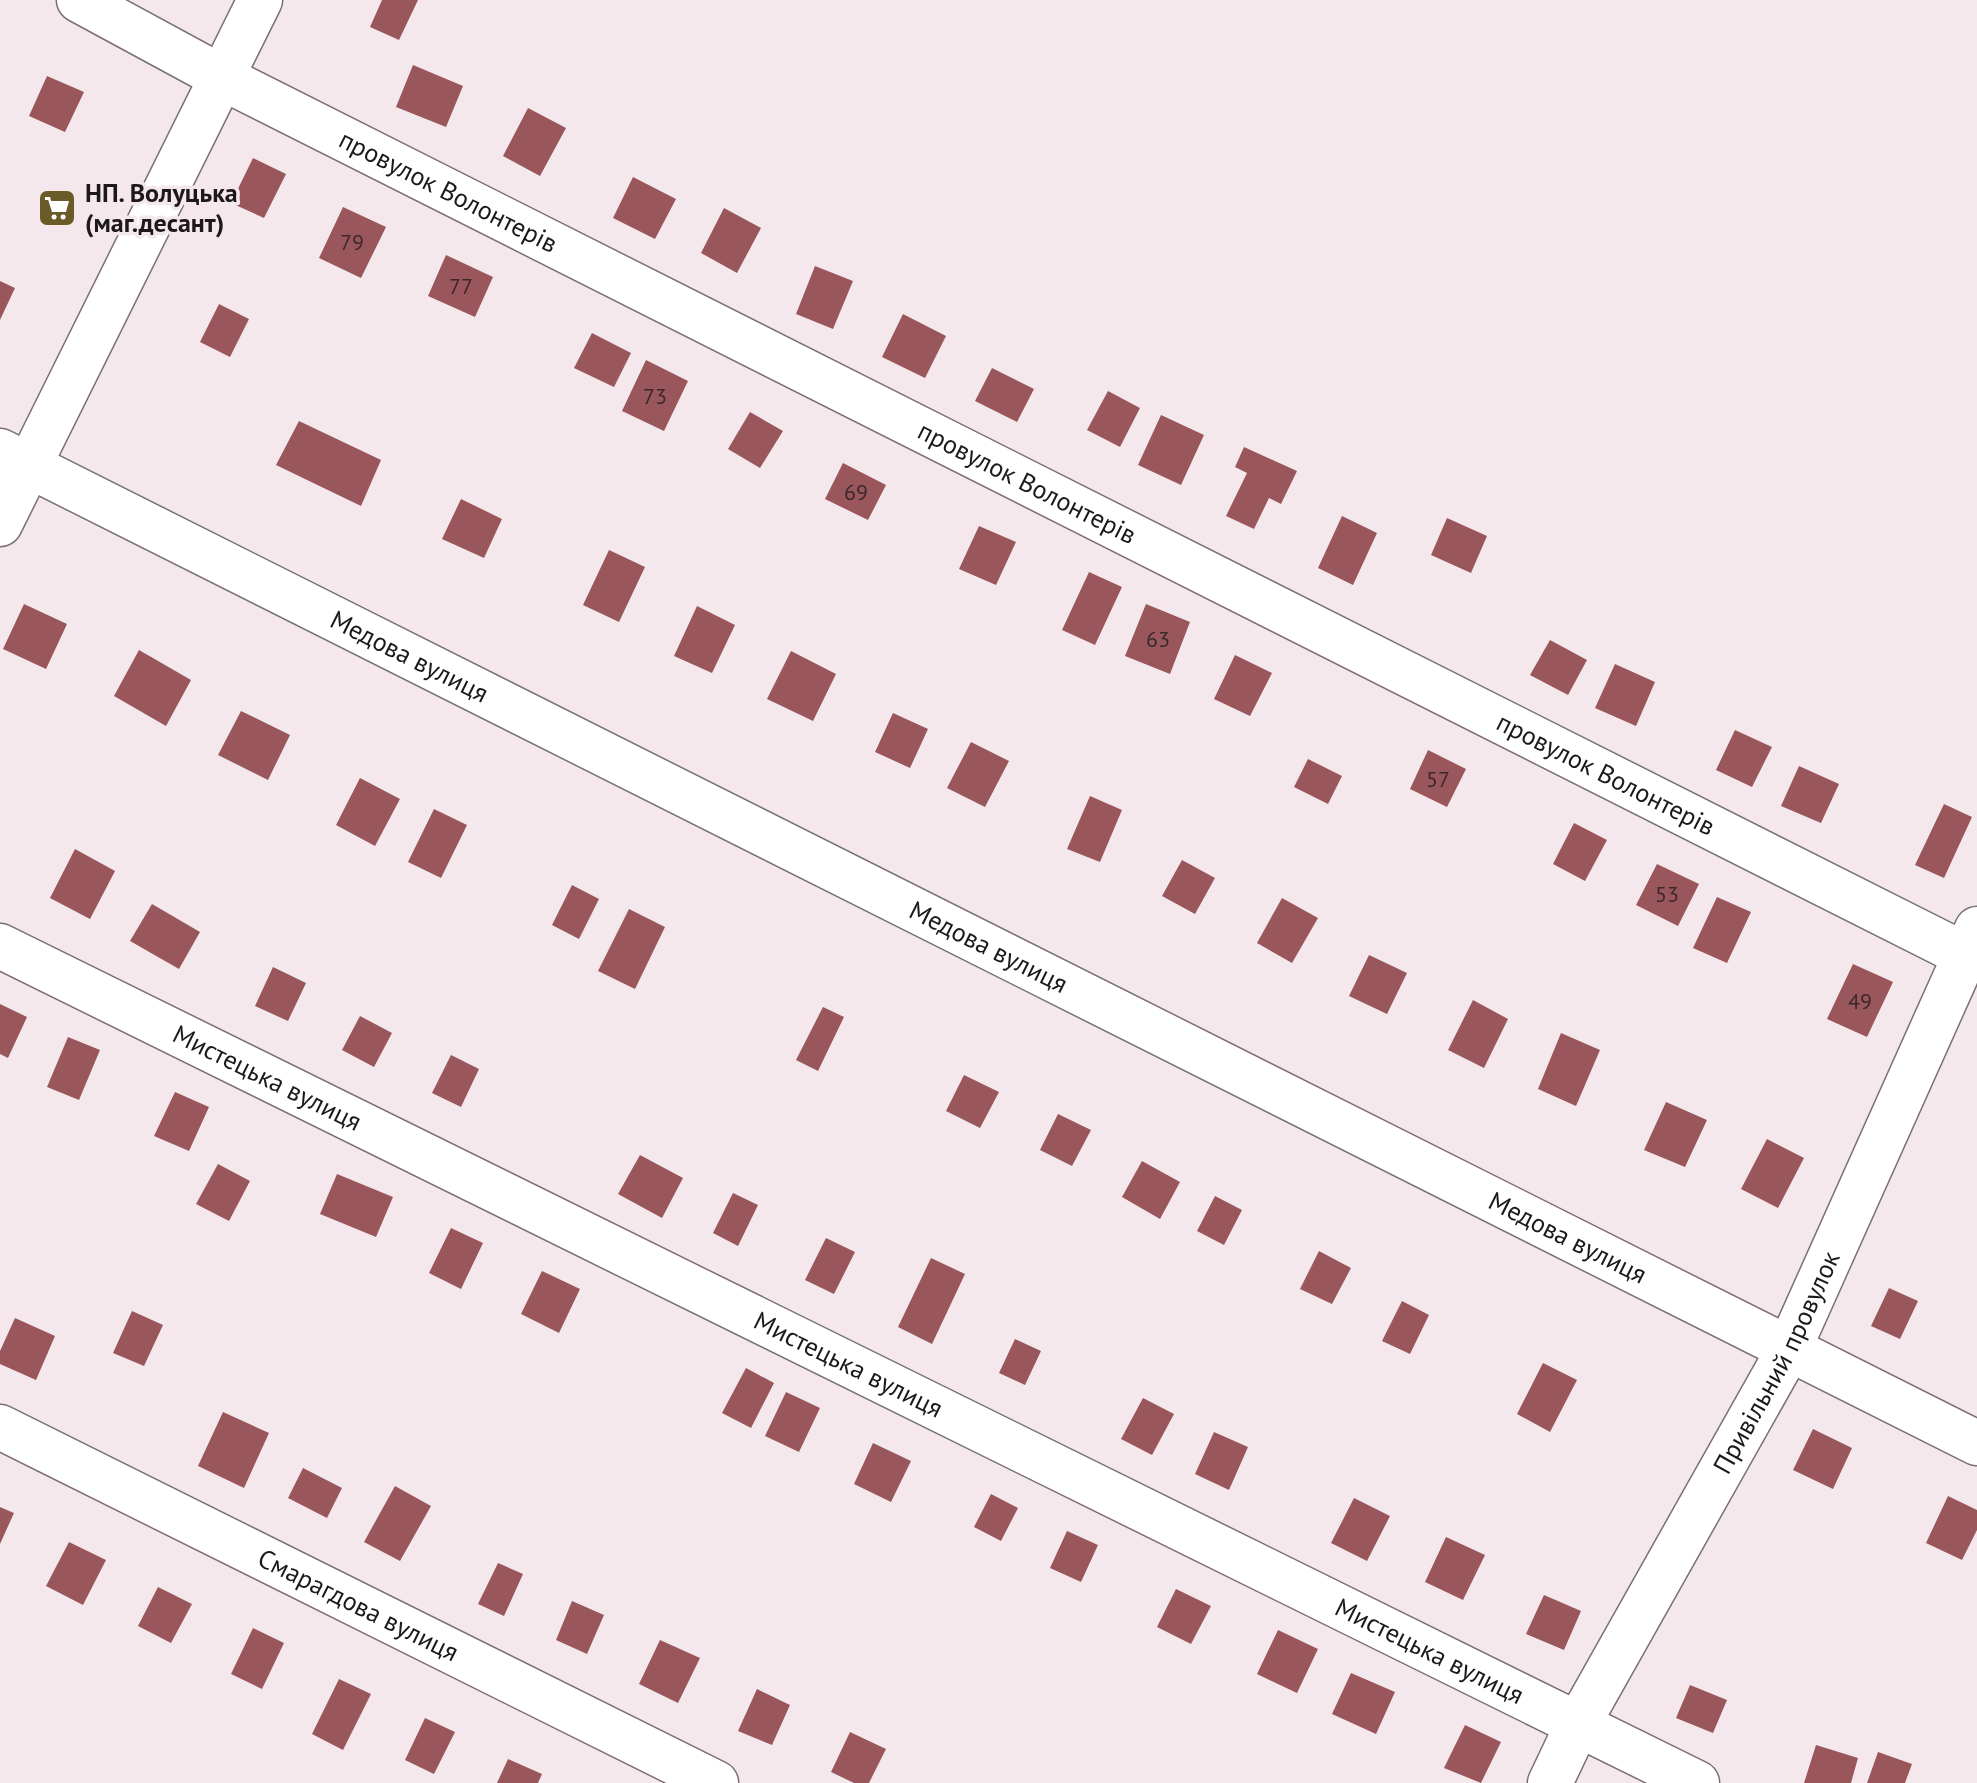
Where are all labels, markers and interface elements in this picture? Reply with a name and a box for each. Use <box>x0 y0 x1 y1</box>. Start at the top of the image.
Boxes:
street label: провулок Волонтерів <box>334 122 563 260</box>
place label: НП. Волуцька (маг.десант) <box>85 176 238 239</box>
supermarket icon: НП. Волуцька (маг.десант) <box>36 187 78 229</box>
house number: 79 <box>340 228 364 256</box>
house number: 77 <box>449 272 473 300</box>
house number: 73 <box>643 382 667 410</box>
street label: провулок Волонтерів <box>913 414 1142 551</box>
house number: 69 <box>844 478 868 506</box>
street label: Медова вулиця <box>325 602 494 709</box>
house number: 63 <box>1146 625 1170 653</box>
street label: провулок Волонтерів <box>1491 705 1721 842</box>
house number: 57 <box>1426 765 1450 793</box>
house number: 53 <box>1655 880 1679 908</box>
street label: Медова вулиця <box>904 893 1073 1000</box>
house number: 49 <box>1848 987 1872 1015</box>
street label: Мистецька вулиця <box>168 1017 367 1138</box>
street label: Медова вулиця <box>1483 1184 1653 1291</box>
street label: Привільний провулок <box>1705 1245 1847 1479</box>
street label: Мистецька вулиця <box>749 1304 949 1424</box>
street label: Смарагдова вулиця <box>253 1541 464 1668</box>
street label: Мистецька вулиця <box>1330 1590 1530 1711</box>

